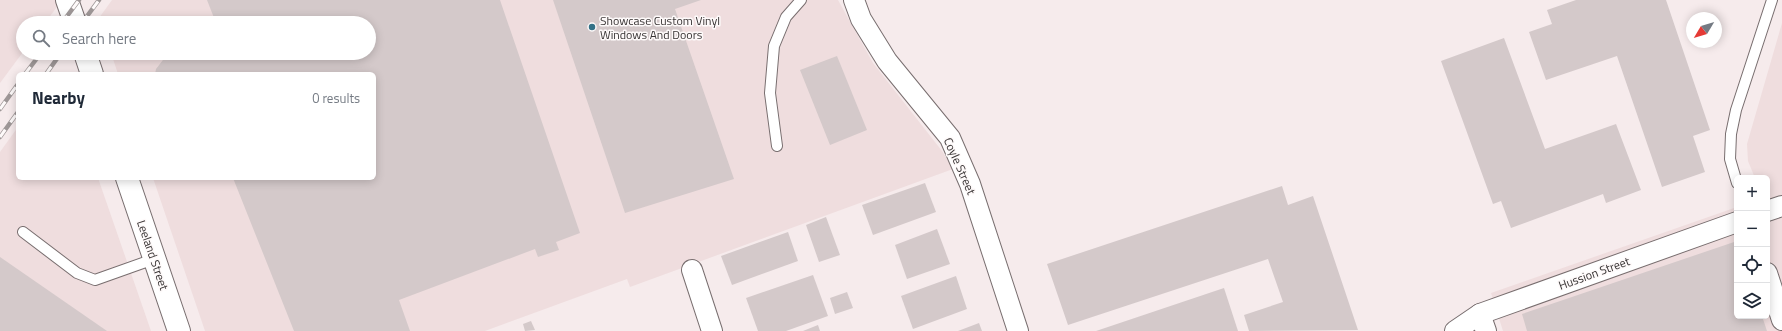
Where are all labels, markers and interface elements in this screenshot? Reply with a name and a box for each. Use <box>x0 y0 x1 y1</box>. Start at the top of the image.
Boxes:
place label: Showcase Custom Vinyl Windows And Doors <box>600 11 720 44</box>
north arrow <box>1686 12 1722 48</box>
search box <box>16 16 376 60</box>
marker: Showcase Custom Vinyl Windows And Doors <box>587 22 597 32</box>
icon: search <box>30 27 52 49</box>
text: Search here <box>62 27 136 50</box>
text: Nearby <box>32 85 85 111</box>
text: 0 results <box>312 88 360 108</box>
street label: Coyle Street <box>939 134 981 198</box>
map controls <box>1734 175 1770 319</box>
button: + <box>1734 175 1770 211</box>
button: − <box>1734 211 1770 247</box>
street label: Leeland Street <box>132 217 174 293</box>
button: locate <box>1734 247 1770 283</box>
street label: Hussion Street <box>1556 251 1633 295</box>
button: layers <box>1734 283 1770 319</box>

